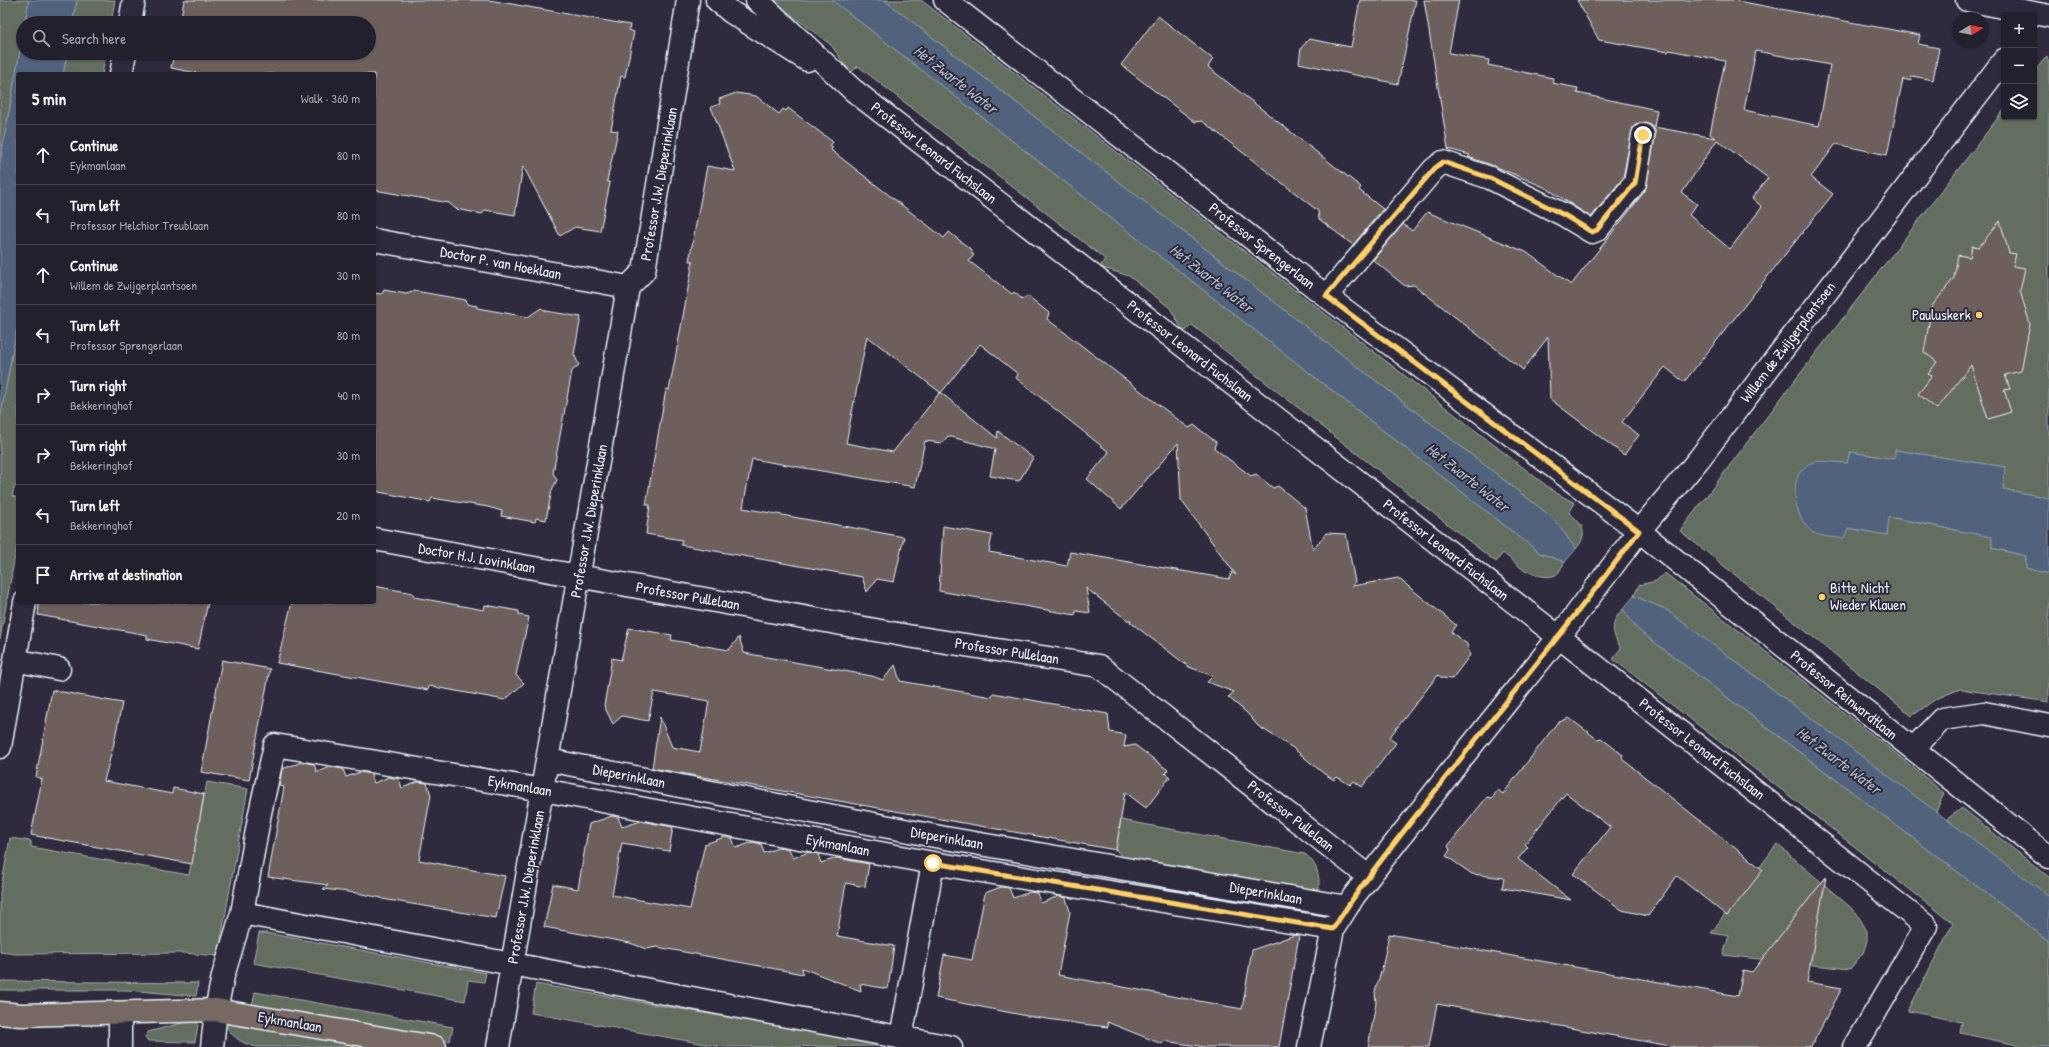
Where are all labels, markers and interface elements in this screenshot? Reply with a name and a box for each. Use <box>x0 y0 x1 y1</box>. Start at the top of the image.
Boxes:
north arrow <box>1953 12 1989 48</box>
map controls <box>2001 12 2037 120</box>
button: + <box>2001 12 2037 48</box>
search box <box>16 16 376 60</box>
icon: search <box>30 27 52 49</box>
text: Search here <box>62 28 126 49</box>
water label: Het Zwarte Water <box>910 39 1004 120</box>
button: − <box>2001 48 2037 84</box>
button: layers <box>2001 84 2037 120</box>
text: 5 min <box>32 87 66 110</box>
text: Walk · 360 m <box>301 89 360 107</box>
street label: Professor Leonard Fuchslaan <box>867 97 1002 209</box>
street label: Professor J.W. Dieperinklaan <box>635 105 682 262</box>
route end <box>1634 126 1652 144</box>
text: Continue <box>70 135 118 156</box>
icon: ahead <box>32 144 54 166</box>
text: 80 m <box>337 146 360 164</box>
text: Eykmanlaan <box>70 156 126 174</box>
text: Turn left <box>70 195 120 216</box>
street label: Professor Sprengerlaan <box>1205 197 1320 294</box>
icon: left <box>32 204 54 226</box>
text: 80 m <box>337 206 360 224</box>
text: Professor Melchior Treublaan <box>70 216 209 234</box>
water label: Het Zwarte Water <box>1166 238 1260 319</box>
street label: Doctor P. van Hoeklaan <box>439 240 564 285</box>
text: Continue <box>70 255 118 276</box>
icon: ahead <box>32 264 54 286</box>
text: 30 m <box>337 266 360 284</box>
text: Willem de Zwijgerplantsoen <box>70 276 197 294</box>
street label: Willem de Zwijgerplantsoen <box>1735 277 1840 407</box>
street label: Professor Leonard Fuchslaan <box>1123 295 1258 407</box>
place label: Pauluskerk <box>1912 304 1971 325</box>
marker: Pauluskerk <box>1974 310 1984 320</box>
text: Turn left <box>70 315 120 336</box>
icon: left <box>32 324 54 346</box>
text: 80 m <box>337 326 360 344</box>
text: Professor Sprengerlaan <box>70 336 183 354</box>
text: Turn right <box>70 375 126 396</box>
icon: right <box>32 384 54 406</box>
text: 40 m <box>337 386 360 404</box>
text: Bekkeringhof <box>70 396 133 414</box>
text: Turn right <box>70 435 126 456</box>
water label: Het Zwarte Water <box>1422 437 1516 518</box>
street label: Professor J.W. Dieperinklaan <box>565 442 612 599</box>
icon: right <box>32 444 54 466</box>
text: 30 m <box>337 446 360 464</box>
text: Bekkeringhof <box>70 456 133 474</box>
street label: Professor Leonard Fuchslaan <box>1379 494 1514 606</box>
text: Turn left <box>70 495 120 516</box>
icon: left <box>32 504 54 526</box>
text: 20 m <box>336 506 360 524</box>
text: Bekkeringhof <box>70 516 133 534</box>
street label: Doctor H.J. Lovinklaan <box>417 537 537 578</box>
icon: arrive <box>32 564 54 586</box>
text: Arrive at destination <box>70 564 182 585</box>
street label: Professor Pullelaan <box>634 576 742 615</box>
place label: Bitte Nicht Wieder Klauen <box>1830 577 1906 615</box>
marker: Bitte Nicht Wieder Klauen <box>1817 592 1827 602</box>
street label: Professor Pullelaan <box>953 632 1061 669</box>
street label: Professor Reinwardtlaan <box>1786 645 1902 745</box>
street label: Professor Leonard Fuchslaan <box>1635 693 1770 805</box>
water label: Het Zwarte Water <box>1792 721 1887 800</box>
street label: Dieperinklaan <box>591 758 667 793</box>
street label: Eykmanlaan <box>486 770 554 801</box>
street label: Professor Pullelaan <box>1243 775 1339 856</box>
street label: Professor J.W. Dieperinklaan <box>502 808 549 965</box>
street label: Dieperinklaan <box>909 821 985 854</box>
street label: Eykmanlaan <box>804 828 872 861</box>
route start <box>924 854 942 872</box>
street label: Dieperinklaan <box>1228 876 1304 909</box>
street label: Eykmanlaan <box>256 1006 324 1037</box>

